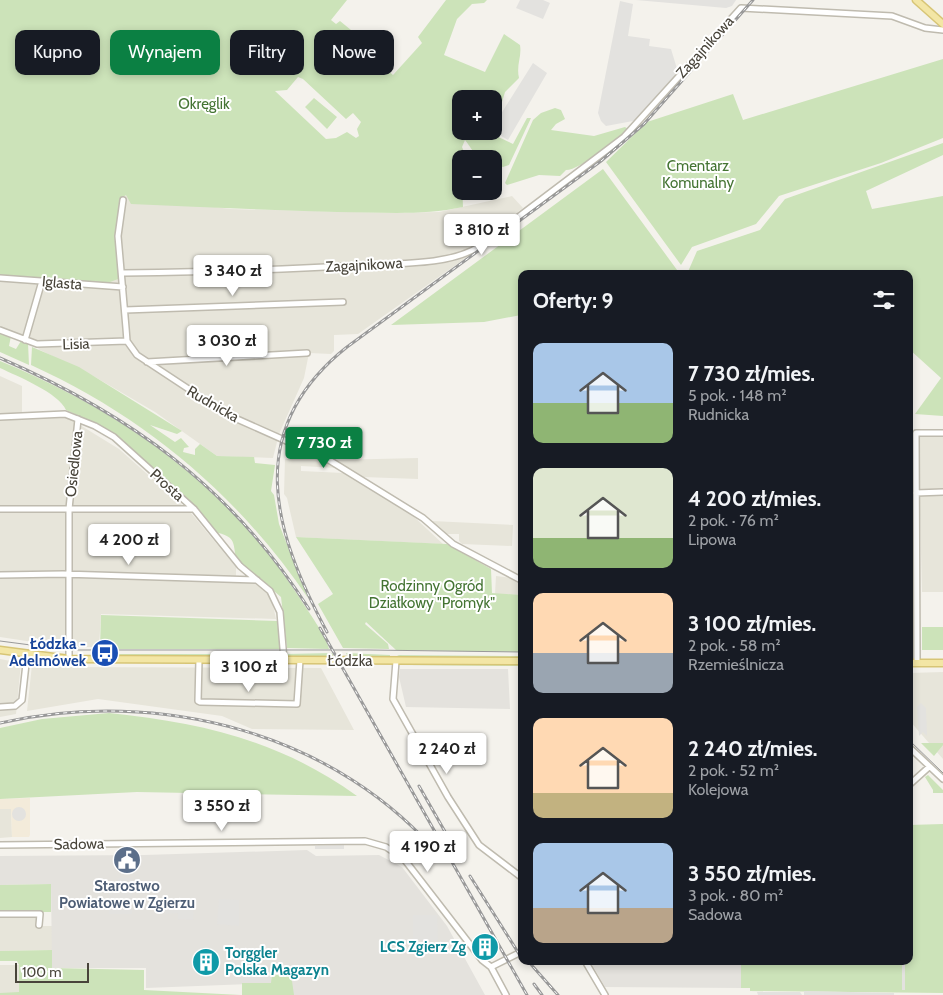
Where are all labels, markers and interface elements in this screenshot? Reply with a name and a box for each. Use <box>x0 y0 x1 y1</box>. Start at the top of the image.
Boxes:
street label: Zagajnikowa <box>672 12 738 82</box>
chip: Kupno <box>15 30 100 75</box>
chip: Wynajem <box>110 30 220 75</box>
chip: Filtry <box>230 30 304 75</box>
chip: Nowe <box>314 30 394 75</box>
map controls <box>452 90 502 200</box>
button: + <box>452 90 502 140</box>
park label: Okręglik <box>178 95 230 113</box>
button: − <box>452 150 502 200</box>
park label: Cmentarz Komunalny <box>662 157 734 192</box>
pin: 3 810 zł <box>430 214 534 256</box>
text: 3 810 zł <box>455 220 509 239</box>
pin: 3 340 zł <box>181 254 285 297</box>
street label: Zagajnikowa <box>325 254 404 276</box>
text: 3 340 zł <box>204 261 262 280</box>
street label: Iglasta <box>41 272 84 294</box>
icon: filters <box>870 286 898 314</box>
text: Oferty: 9 <box>533 288 613 313</box>
pin: 3 030 zł <box>175 324 279 367</box>
text: 3 030 zł <box>198 331 256 350</box>
street label: Lisia <box>62 335 91 353</box>
text: 7 730 zł/mies. <box>688 361 815 386</box>
icon: home <box>573 363 633 423</box>
street label: Rudnicka <box>184 382 243 427</box>
text: 5 pok. · 148 m² <box>688 386 787 405</box>
text: Rudnicka <box>688 405 749 424</box>
pin: 7 730 zł <box>272 426 376 469</box>
street label: Osiedlowa <box>62 429 87 498</box>
text: 7 730 zł <box>296 433 352 452</box>
street label: Prosta <box>146 465 188 506</box>
text: 4 200 zł/mies. <box>688 486 821 511</box>
icon: home <box>573 488 633 548</box>
text: 2 pok. · 76 m² <box>688 511 779 530</box>
pin: 4 200 zł <box>77 524 181 566</box>
text: 4 200 zł <box>99 530 159 549</box>
text: Lipowa <box>688 530 736 549</box>
park label: Rodzinny Ogród Działkowy "Promyk" <box>369 577 495 612</box>
text: 3 100 zł/mies. <box>688 611 816 636</box>
icon: home <box>573 613 633 673</box>
place label: Łódzka - Adelmówek <box>9 635 87 670</box>
text: 2 pok. · 58 m² <box>688 636 781 655</box>
bus stop icon: Łódzka - Adelmówek <box>90 638 120 668</box>
pin: 3 100 zł <box>197 650 301 693</box>
street label: Łódzka <box>328 652 373 670</box>
text: Rzemieślnicza <box>688 655 784 674</box>
text: 3 100 zł <box>221 657 277 676</box>
pin: 2 240 zł <box>395 732 499 775</box>
text: 2 240 zł/mies. <box>688 736 818 761</box>
icon: home <box>573 738 633 798</box>
text: 2 240 zł <box>418 739 476 758</box>
text: 2 pok. · 52 m² <box>688 761 779 780</box>
text: Kolejowa <box>688 780 749 799</box>
pin: 3 550 zł <box>170 790 274 832</box>
text: 3 550 zł <box>194 796 250 815</box>
pin: 4 190 zł <box>376 830 480 873</box>
street label: Sadowa <box>54 835 105 853</box>
text: 4 190 zł <box>401 837 456 856</box>
public building icon: Starostwo Powiatowe w Zgierzu <box>112 845 142 875</box>
text: 3 550 zł/mies. <box>688 861 816 886</box>
icon: home <box>573 863 633 923</box>
place label: Starostwo Powiatowe w Zgierzu <box>59 877 195 912</box>
text: 3 pok. · 80 m² <box>688 886 783 905</box>
text: Sadowa <box>688 905 742 924</box>
building icon: LCS Zgierz Zg <box>470 932 500 962</box>
place label: LCS Zgierz Zg <box>380 938 466 956</box>
place label: Torggler Polska Magazyn <box>225 944 329 979</box>
building icon: Torggler Polska Magazyn <box>191 947 221 977</box>
scale bar <box>15 960 89 983</box>
text: 100 m <box>22 963 62 981</box>

